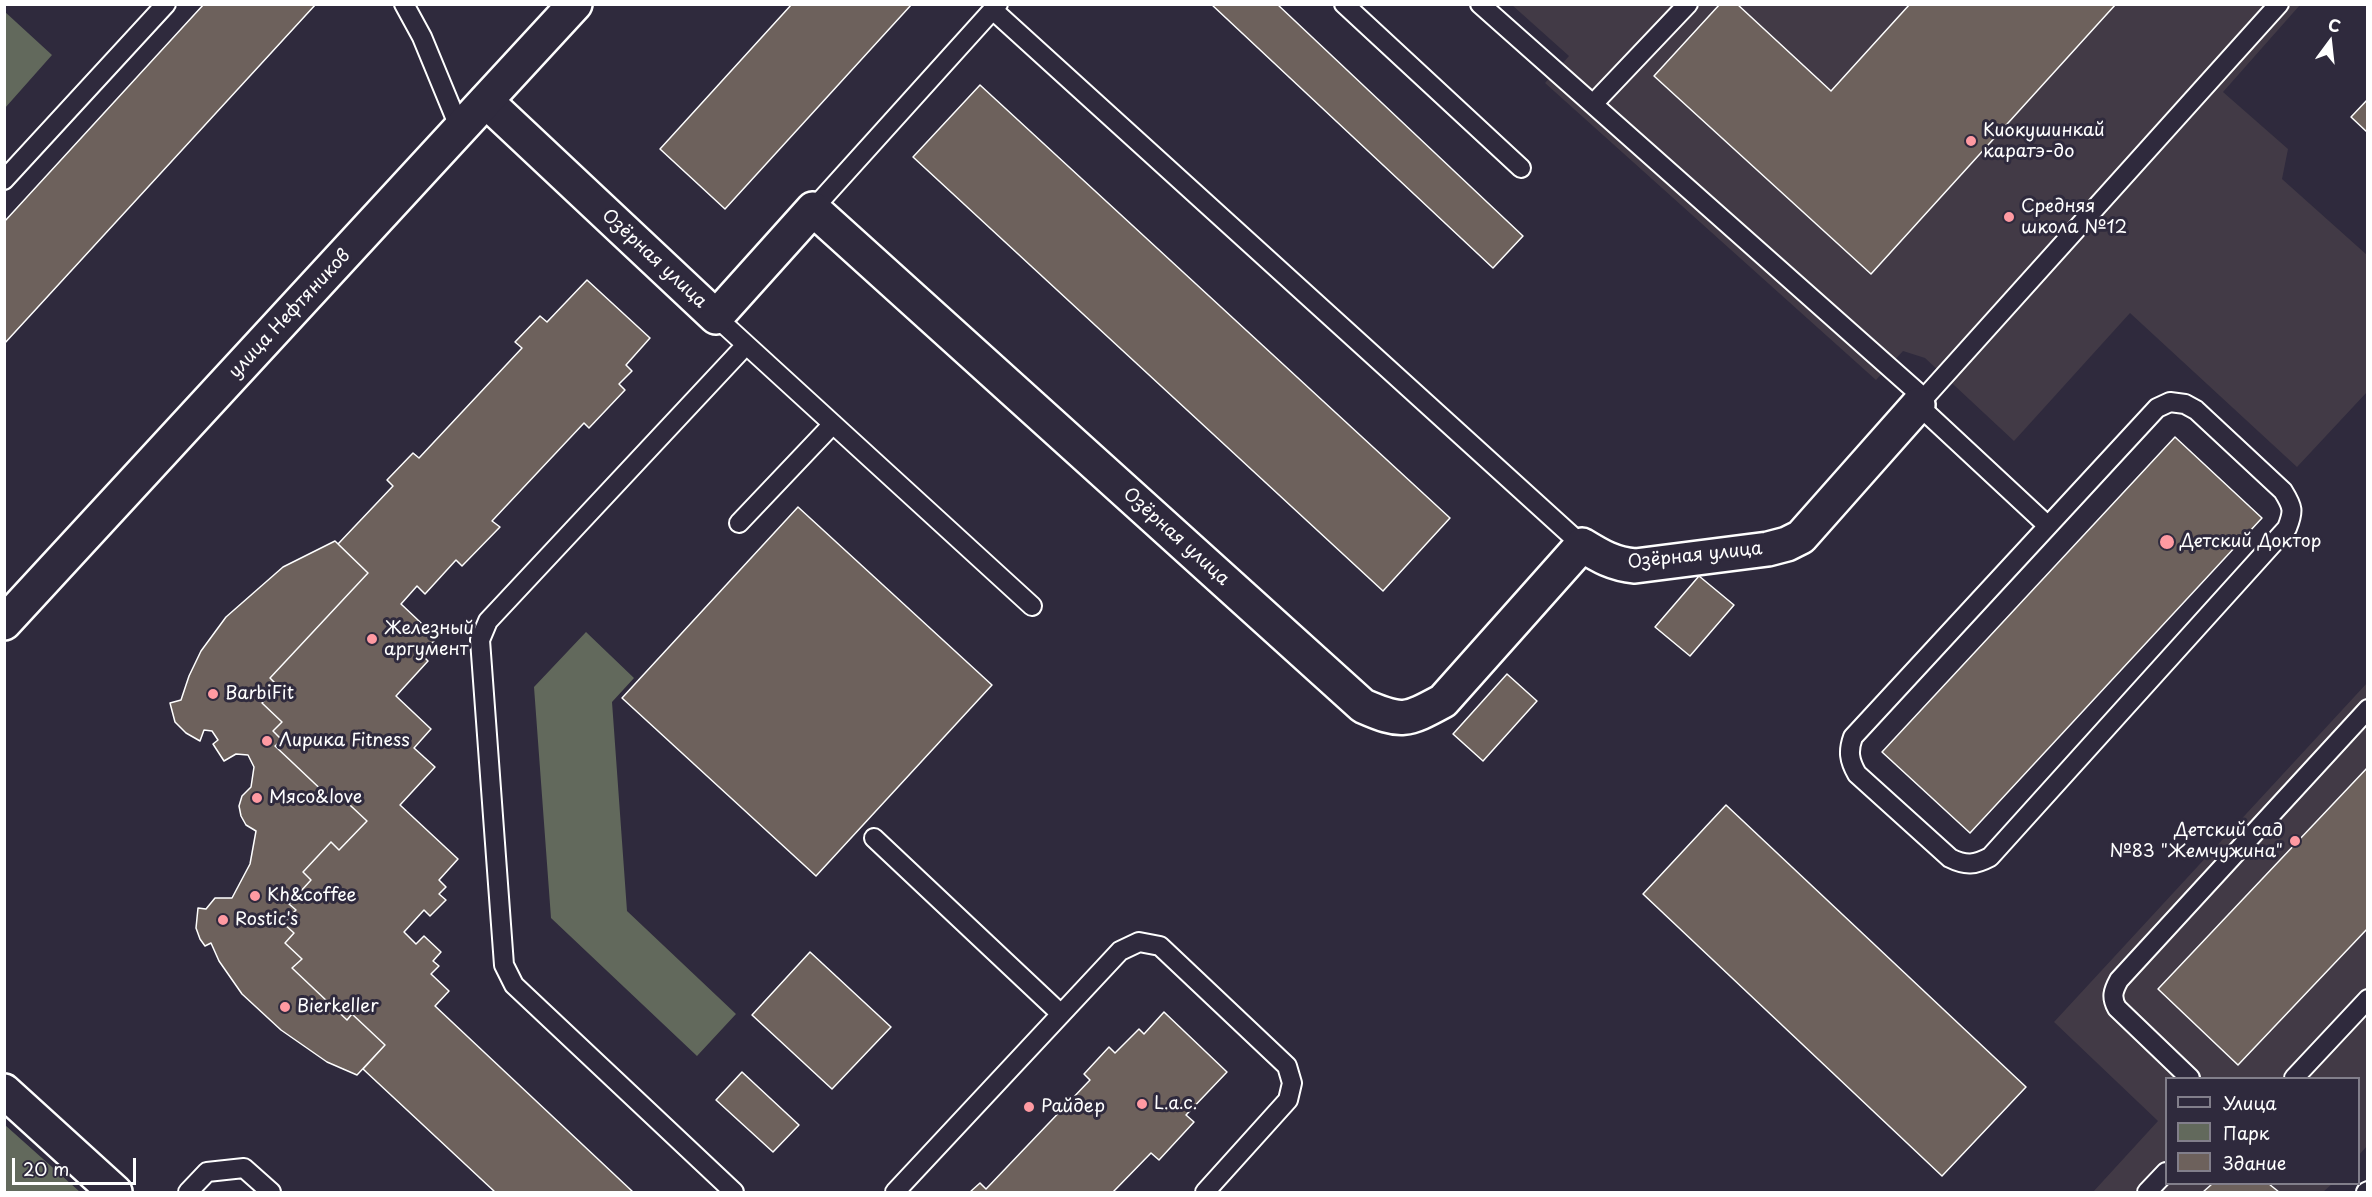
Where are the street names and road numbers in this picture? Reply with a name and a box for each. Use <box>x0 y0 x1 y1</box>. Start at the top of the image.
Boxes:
street label: Озёрная улица <box>597 205 711 313</box>
street label: улица Нефтяников <box>225 245 355 383</box>
street label: Озёрная улица <box>1118 484 1234 590</box>
street label: Озёрная улица <box>1627 538 1763 574</box>

